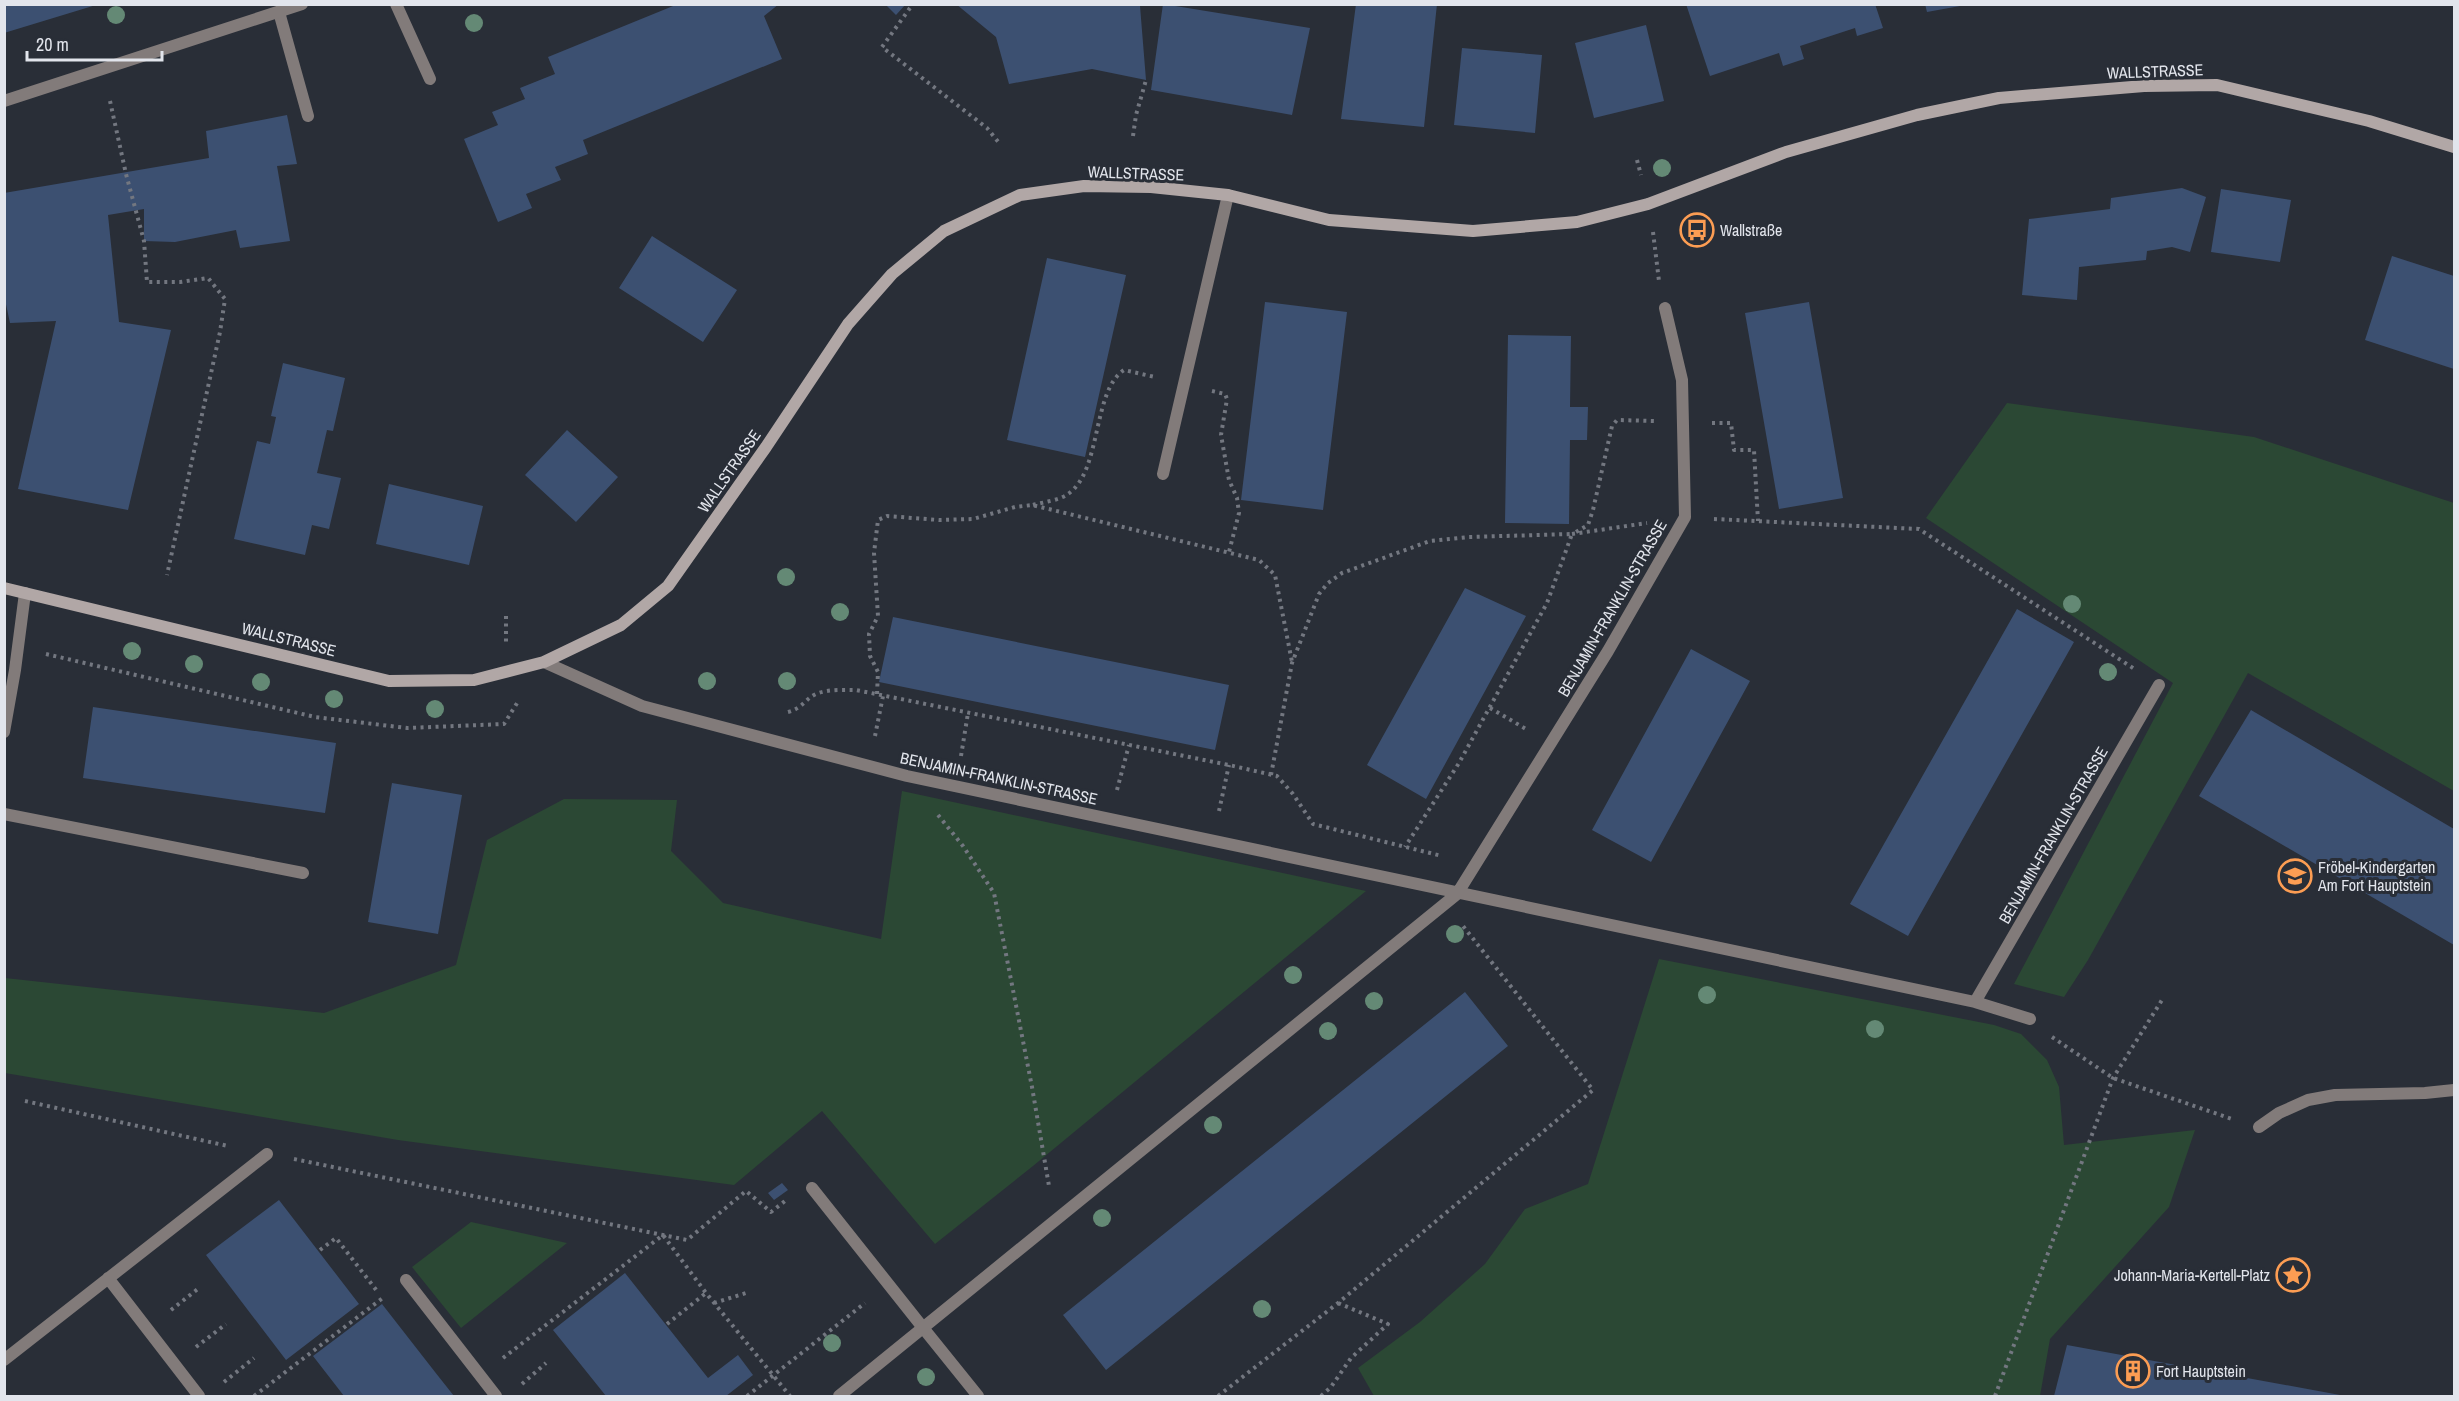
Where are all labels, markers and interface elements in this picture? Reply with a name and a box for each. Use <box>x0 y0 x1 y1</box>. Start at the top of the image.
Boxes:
scale bar <box>27 24 162 62</box>
text: 20 m <box>36 32 69 57</box>
street label: WALLSTRASSE <box>2106 58 2204 84</box>
street label: WALLSTRASSE <box>1087 160 1185 186</box>
bus stop icon: Wallstraße <box>1679 212 1715 248</box>
place label: Wallstraße <box>1720 219 1782 241</box>
street label: WALLSTRASSE <box>692 425 766 517</box>
street label: BENJAMIN-FRANKLIN-STRASSE <box>1552 515 1672 701</box>
street label: WALLSTRASSE <box>240 617 338 661</box>
street label: BENJAMIN-FRANKLIN-STRASSE <box>1993 742 2113 928</box>
street label: BENJAMIN-FRANKLIN-STRASSE <box>898 746 1100 810</box>
place label: Fröbel-Kindergarten Am Fort Hauptstein <box>2317 856 2435 896</box>
school or university icon: Fröbel-Kindergarten Am Fort Hauptstein <box>2277 858 2313 894</box>
place icon: Johann-Maria-Kertell-Platz <box>2275 1257 2311 1293</box>
place label: Johann-Maria-Kertell-Platz <box>2114 1264 2270 1286</box>
building icon: Fort Hauptstein <box>2115 1353 2151 1389</box>
place label: Fort Hauptstein <box>2156 1360 2246 1382</box>

